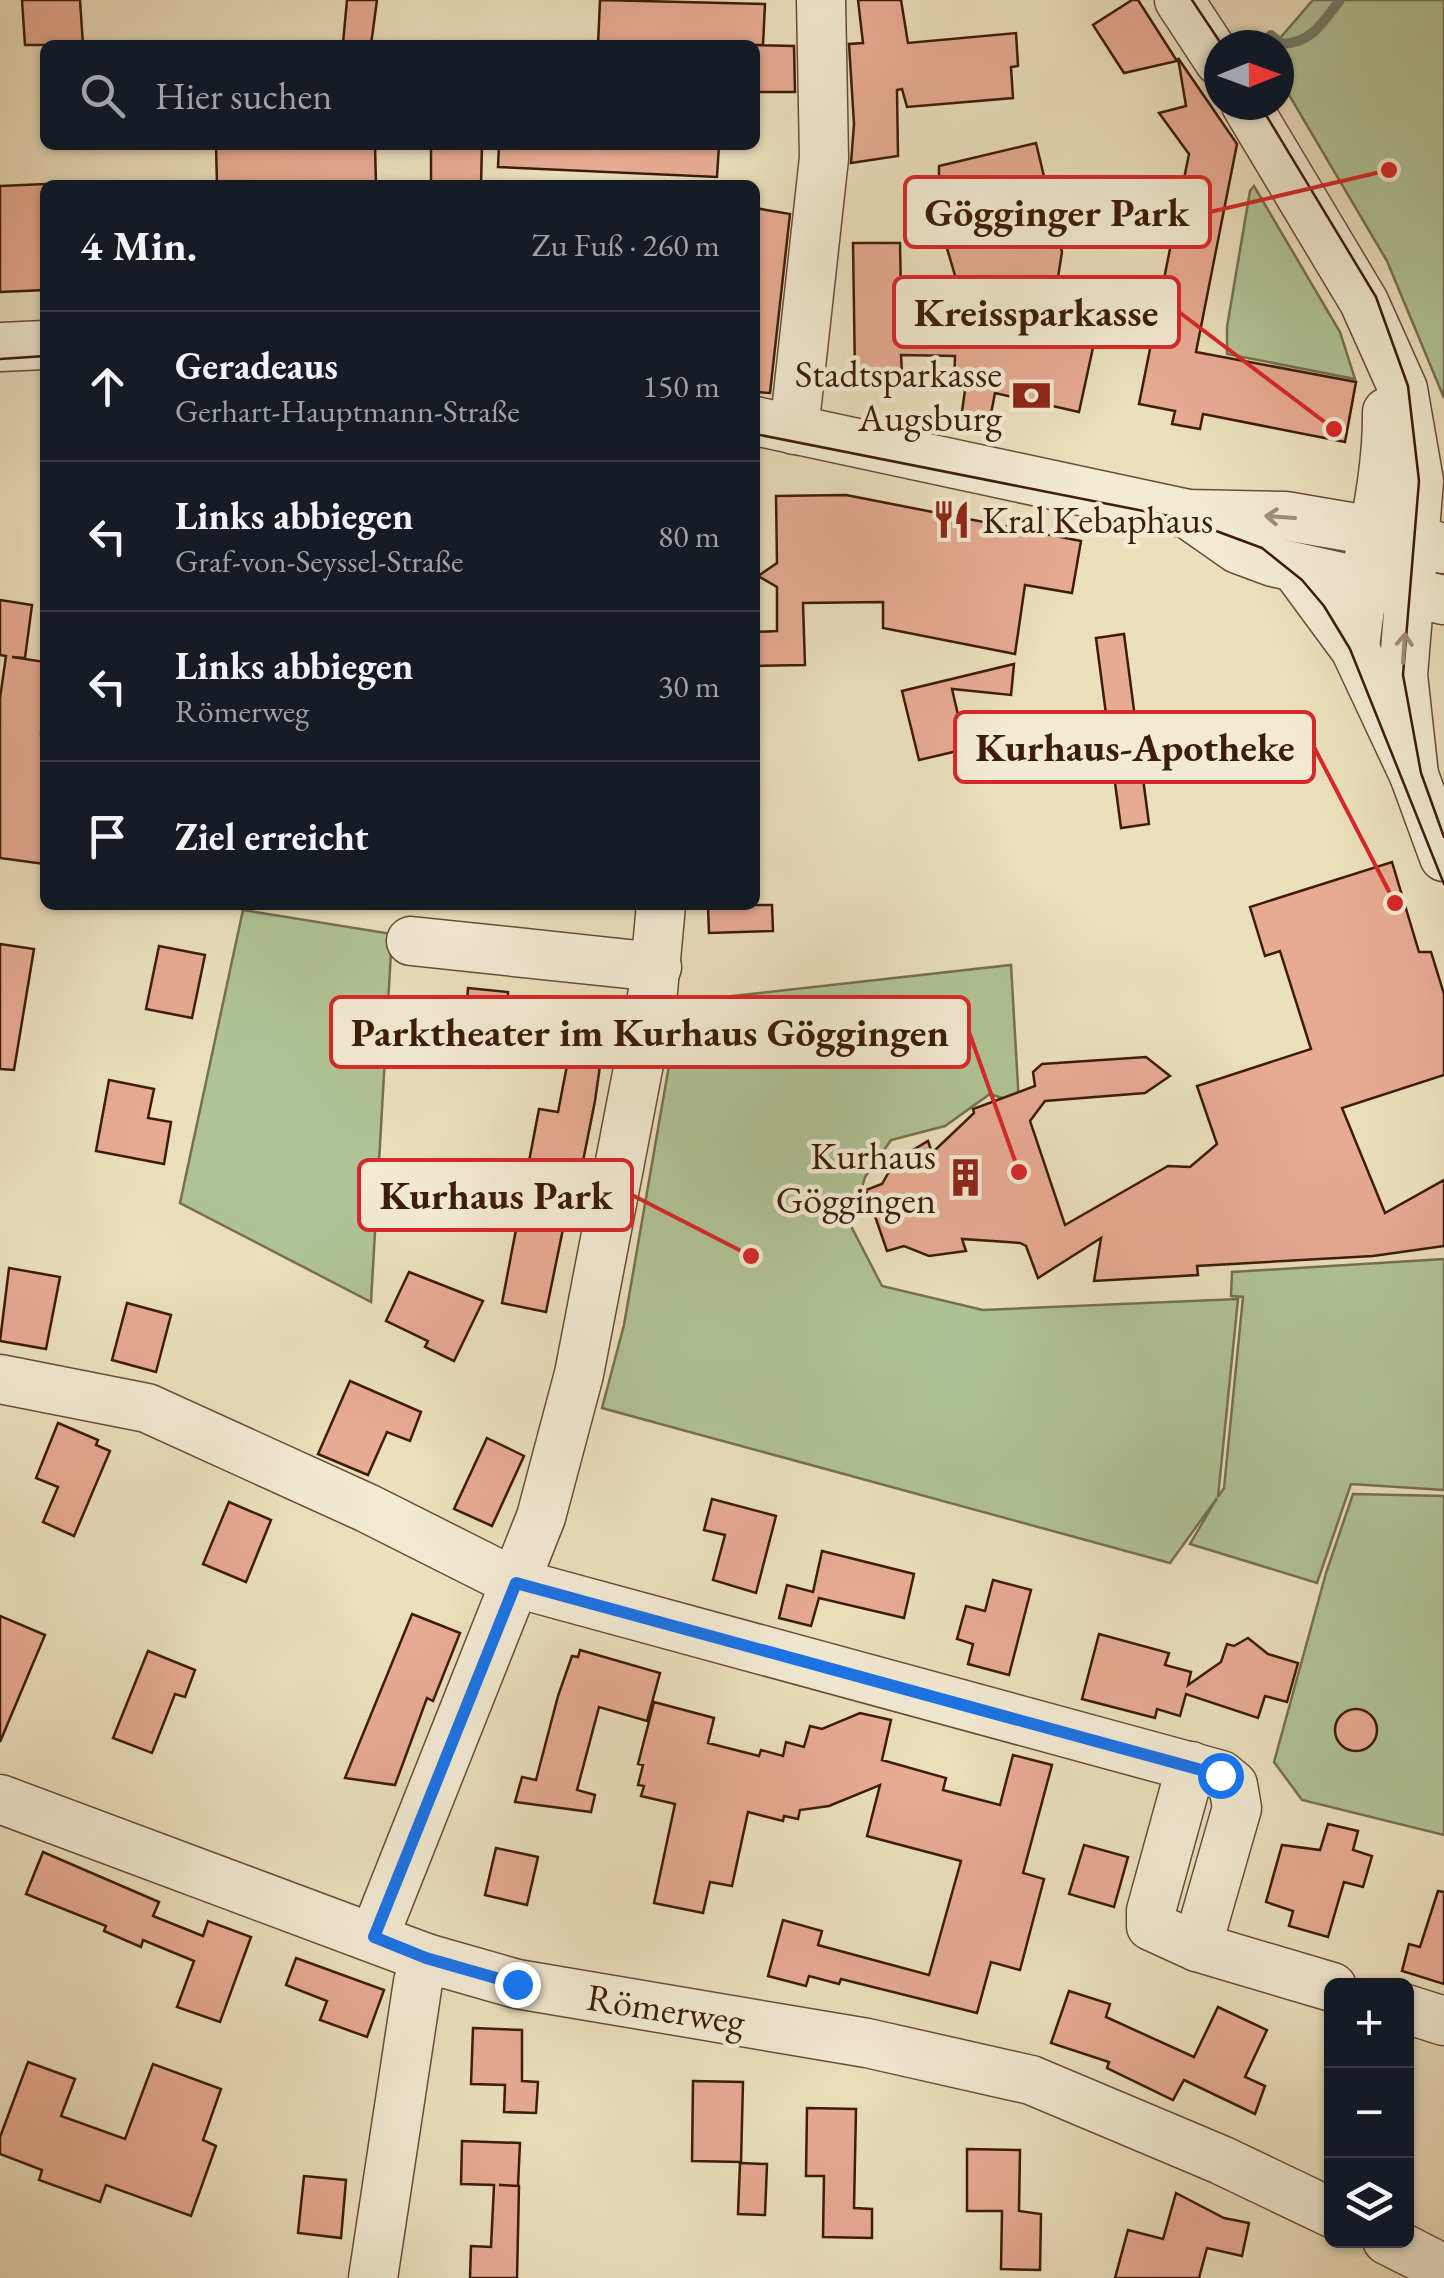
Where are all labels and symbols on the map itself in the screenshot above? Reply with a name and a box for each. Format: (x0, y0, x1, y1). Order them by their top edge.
north arrow (1204, 30, 1294, 120)
callout: Gögginger Park (905, 177, 1210, 247)
text: Gögginger Park (925, 186, 1191, 238)
callout: Kreissparkasse (894, 277, 1179, 347)
text: Kreissparkasse (914, 286, 1158, 338)
place label: Stadtsparkasse Augsburg (795, 349, 1002, 442)
bank icon: Stadtsparkasse Augsburg (1011, 375, 1053, 417)
place label: Kral Kebaphaus (982, 495, 1213, 544)
restaurant icon: Kral Kebaphaus (931, 499, 973, 541)
one-way arrow (1264, 507, 1296, 526)
one-way arrow (1395, 633, 1414, 665)
callout: Kurhaus-Apotheke (955, 712, 1314, 782)
text: Kurhaus-Apotheke (975, 721, 1295, 773)
callout: Parktheater im Kurhaus Göggingen (331, 997, 969, 1067)
text: Parktheater im Kurhaus Göggingen (351, 1006, 949, 1058)
place label: Kurhaus Göggingen (776, 1131, 936, 1224)
building icon: Kurhaus Göggingen (945, 1157, 987, 1199)
callout: Kurhaus Park (359, 1160, 632, 1230)
text: Kurhaus Park (379, 1169, 614, 1221)
route start (1198, 1753, 1244, 1799)
route end (495, 1962, 541, 2008)
street label: Römerweg (584, 1972, 749, 2045)

